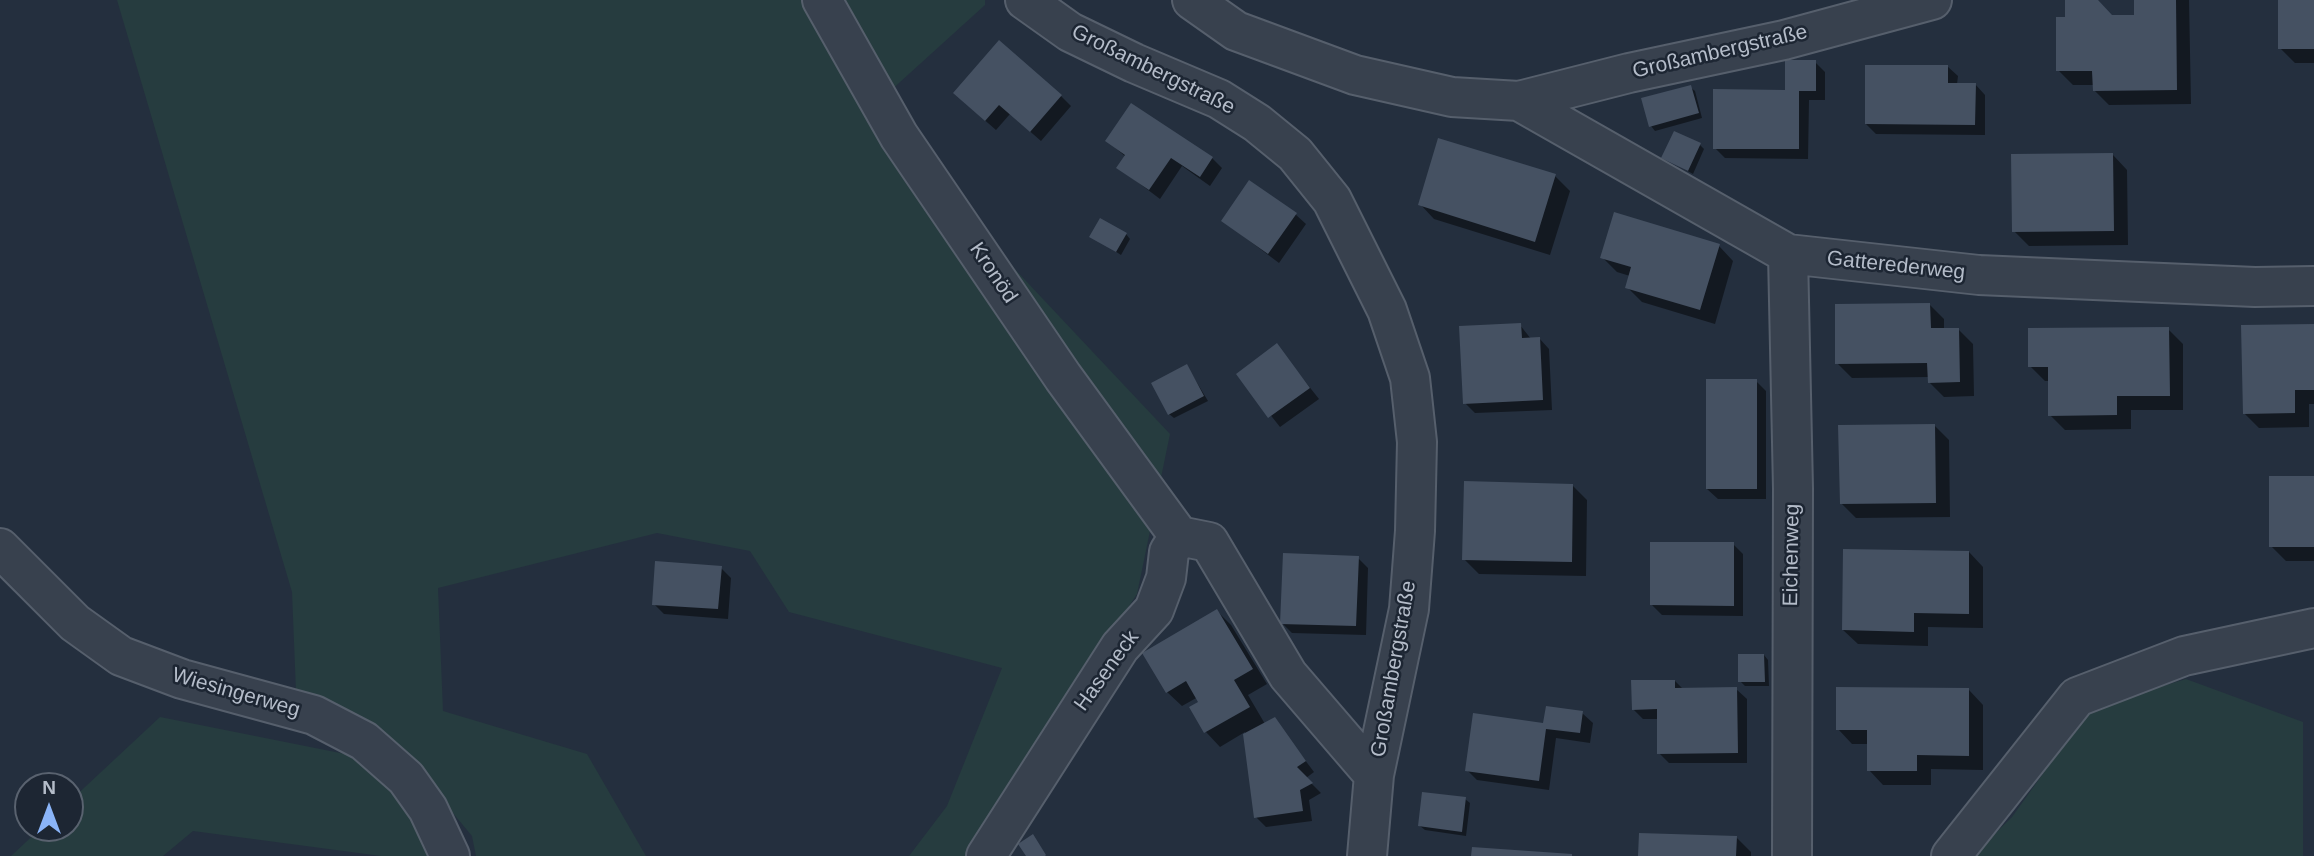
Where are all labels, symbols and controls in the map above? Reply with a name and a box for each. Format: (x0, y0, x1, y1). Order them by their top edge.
street label: Großambergstraße (1067, 20, 1239, 120)
street label: Großambergstraße (1630, 20, 1810, 84)
street label: Kronöd (964, 238, 1022, 308)
street label: Gatterederweg (1826, 246, 1966, 286)
street label: Eichenweg (1779, 503, 1805, 607)
street label: Großambergstraße (1366, 579, 1422, 759)
street label: Haseneck (1069, 626, 1145, 716)
street label: Wiesingerweg (169, 663, 303, 723)
north arrow (14, 772, 84, 842)
text: N (42, 777, 56, 798)

